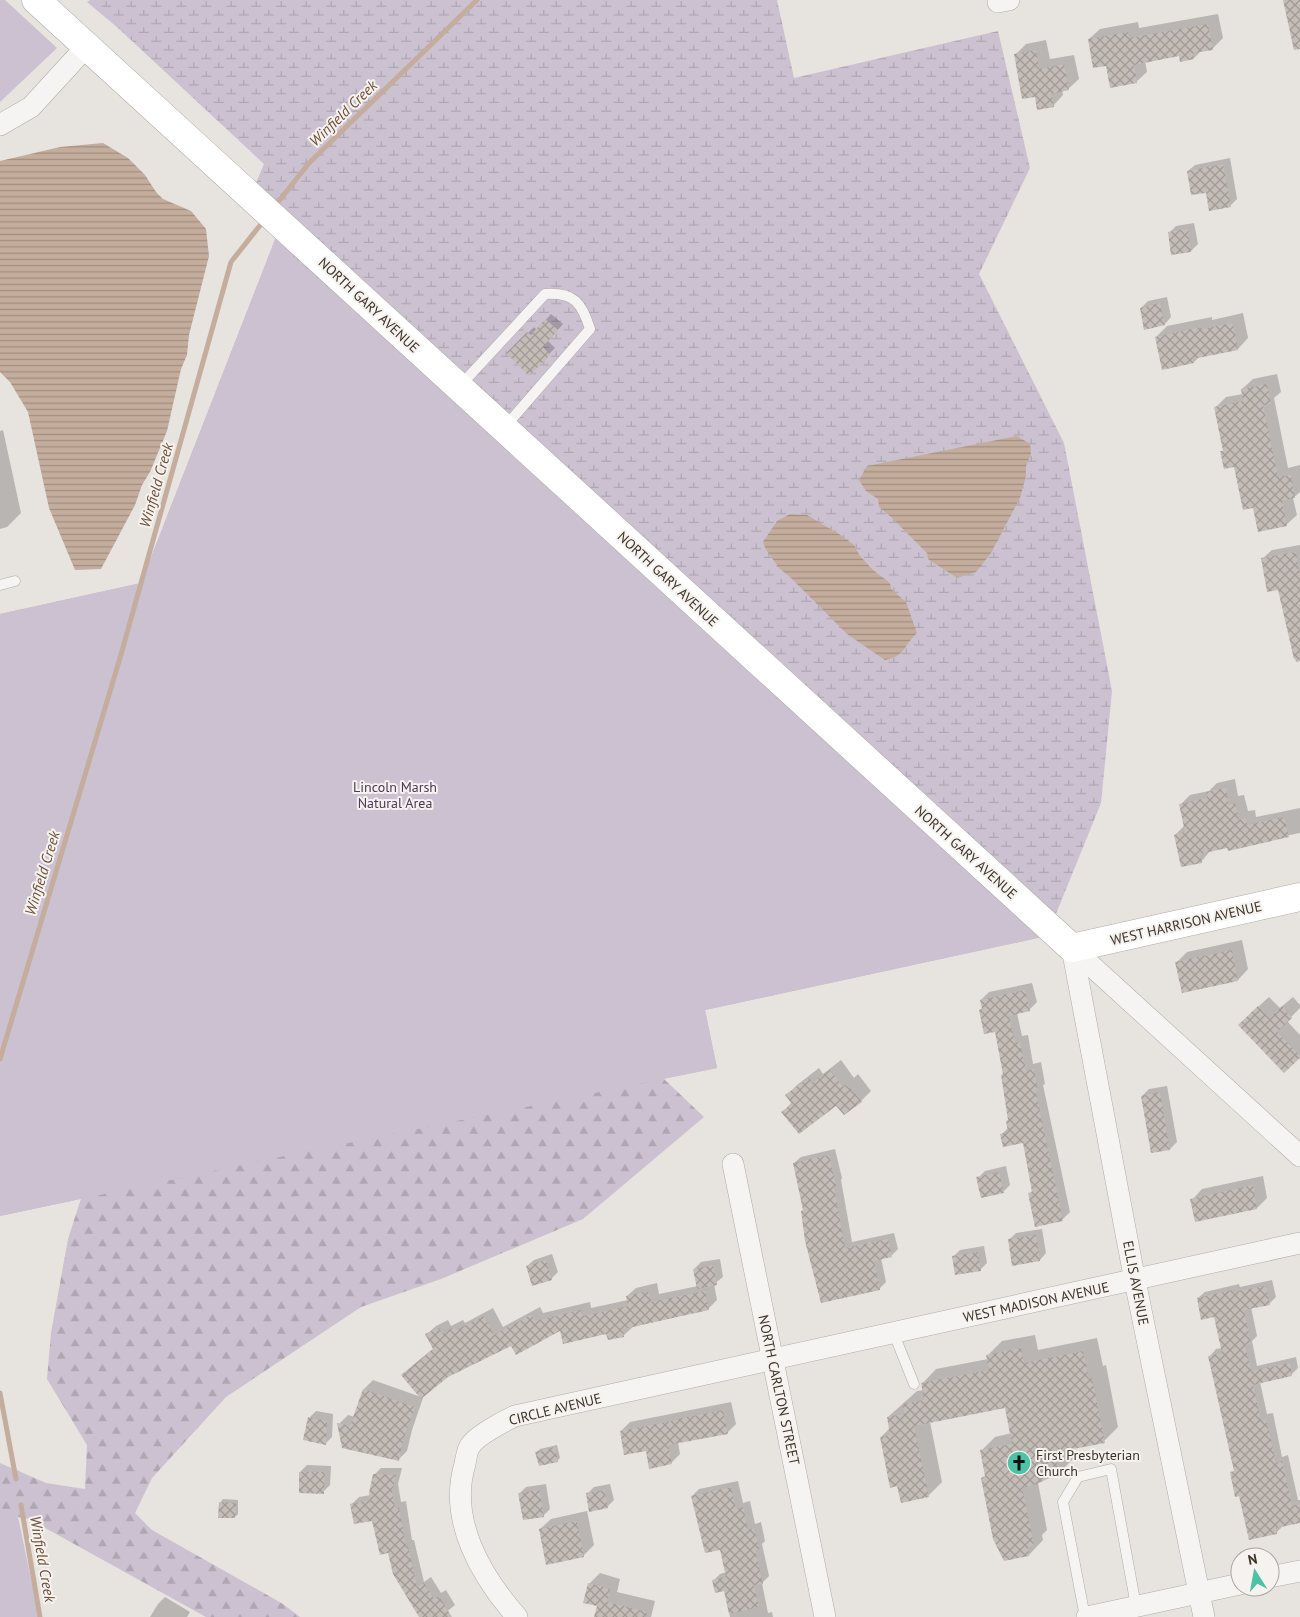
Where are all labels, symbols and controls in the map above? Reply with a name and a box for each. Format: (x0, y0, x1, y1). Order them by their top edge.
water label: Winfield Creek (305, 75, 382, 150)
street label: NORTH GARY AVENUE (315, 254, 423, 356)
water label: Winfield Creek (135, 439, 177, 529)
street label: NORTH GARY AVENUE (614, 528, 722, 630)
park label: Lincoln Marsh Natural Area (353, 778, 437, 812)
street label: NORTH GARY AVENUE (911, 801, 1021, 903)
water label: Winfield Creek (20, 827, 64, 917)
street label: WEST HARRISON AVENUE (1109, 897, 1263, 949)
street label: ELLIS AVENUE (1119, 1239, 1153, 1327)
street label: WEST MADISON AVENUE (961, 1278, 1111, 1326)
street label: NORTH CARLTON STREET (754, 1313, 804, 1467)
street label: CIRCLE AVENUE (507, 1389, 603, 1429)
place label: First Presbyterian Church (1036, 1446, 1140, 1480)
church icon: First Presbyterian Church (1006, 1450, 1032, 1476)
water label: Winfield Creek (26, 1514, 60, 1605)
north arrow (1230, 1547, 1280, 1597)
text: N (1246, 1550, 1259, 1569)

